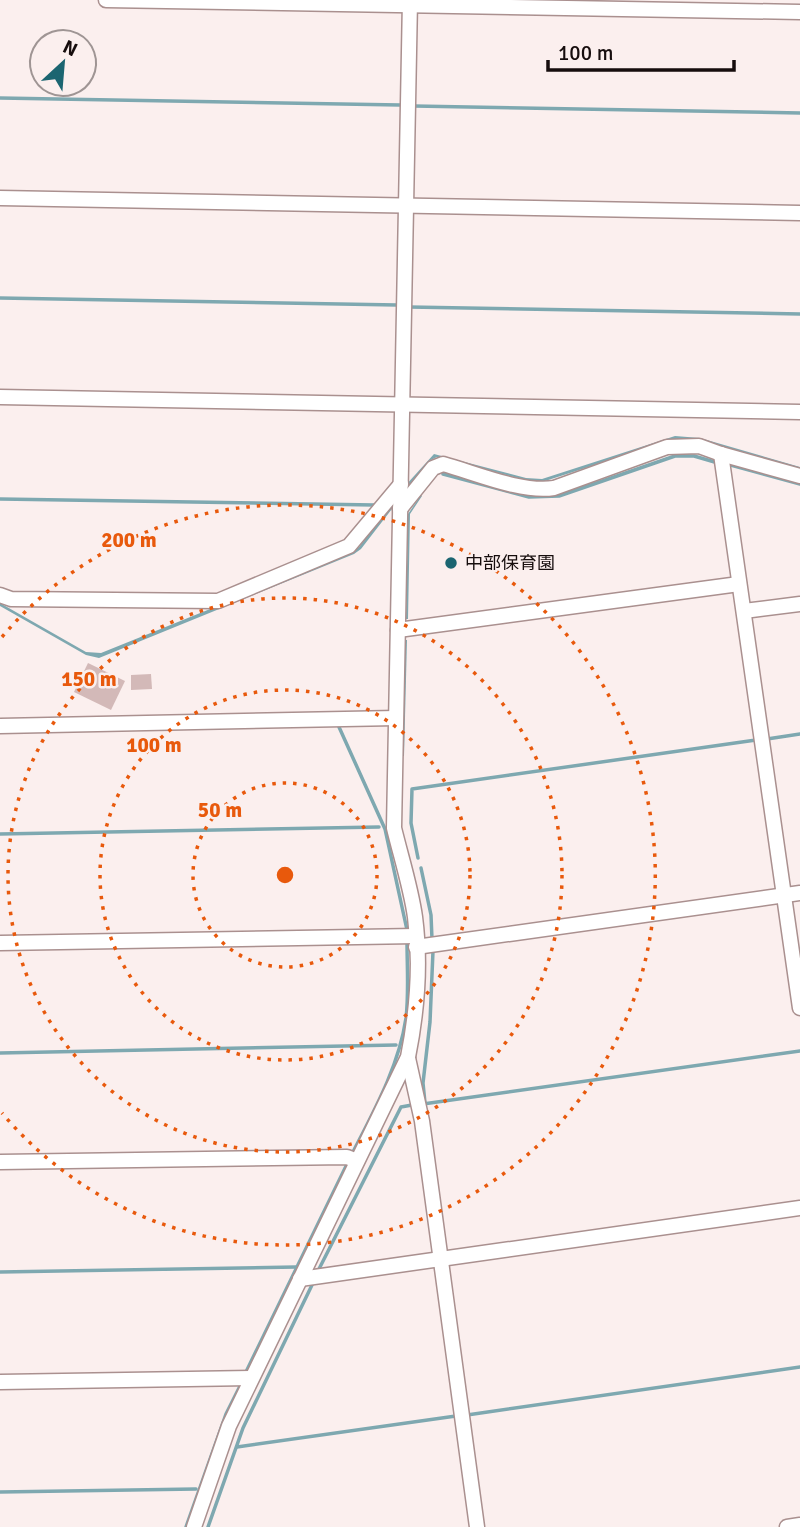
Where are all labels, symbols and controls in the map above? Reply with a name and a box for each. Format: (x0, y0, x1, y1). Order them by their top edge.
north arrow (28, 28, 98, 98)
scale bar (548, 28, 734, 72)
text: N (59, 35, 81, 62)
text: 100 m (558, 40, 613, 66)
text: 200 m (101, 527, 157, 553)
place label: 中部保育園 (465, 552, 555, 574)
marker: 中部保育園 (443, 555, 459, 571)
text: 150 m (61, 666, 117, 692)
text: 100 m (126, 732, 182, 758)
text: 50 m (198, 797, 242, 823)
centre of rings (273, 863, 297, 887)

